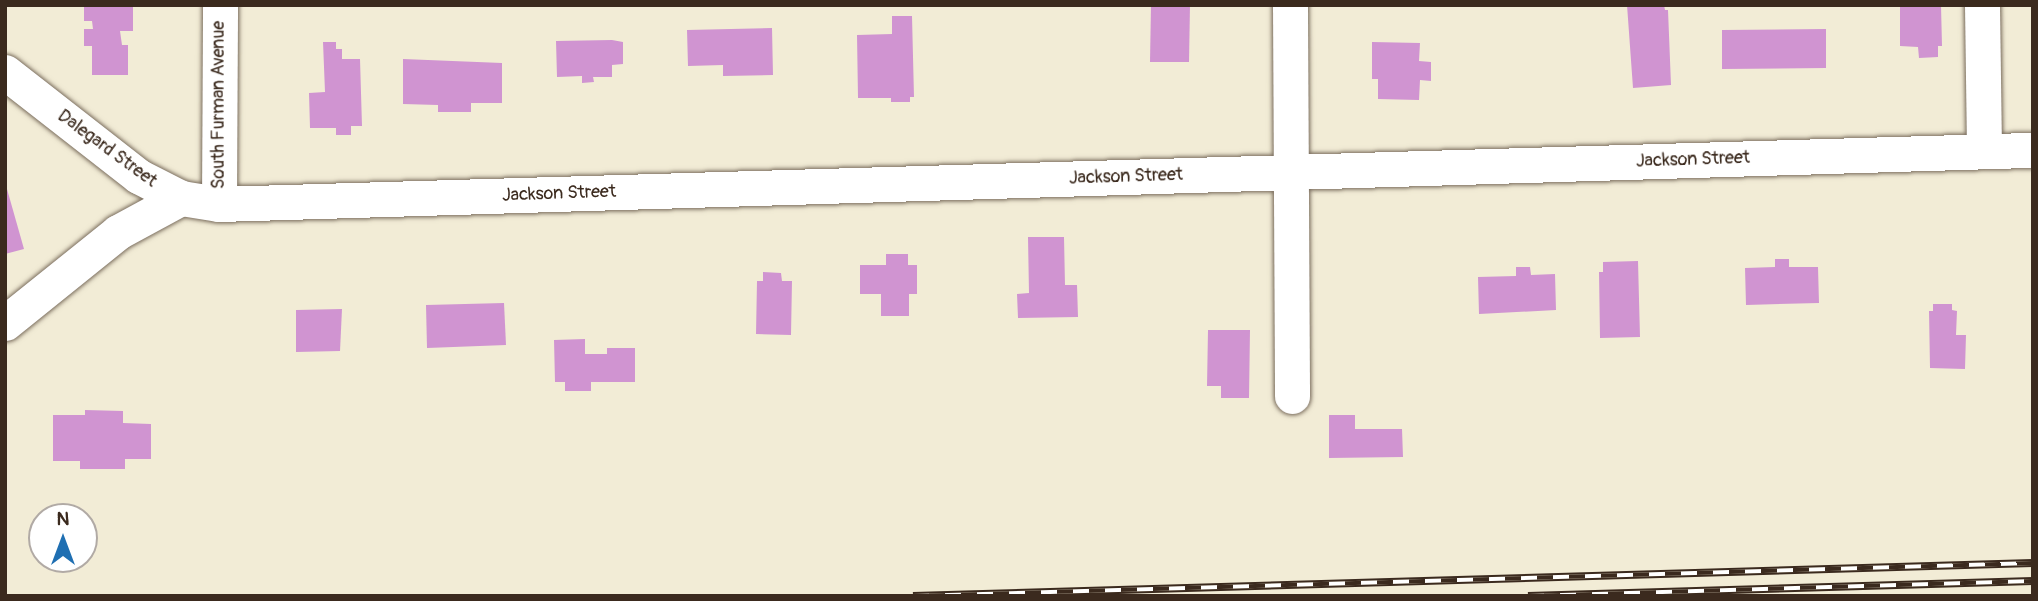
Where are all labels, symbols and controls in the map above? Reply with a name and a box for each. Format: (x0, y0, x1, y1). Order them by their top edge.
street label: South Furman Avenue (208, 21, 230, 189)
street label: Dalegard Street (53, 106, 161, 192)
street label: Jackson Street (1636, 147, 1750, 173)
street label: Jackson Street (1069, 164, 1183, 190)
street label: Jackson Street (502, 181, 616, 207)
north arrow (28, 503, 98, 573)
text: N (57, 507, 69, 531)

